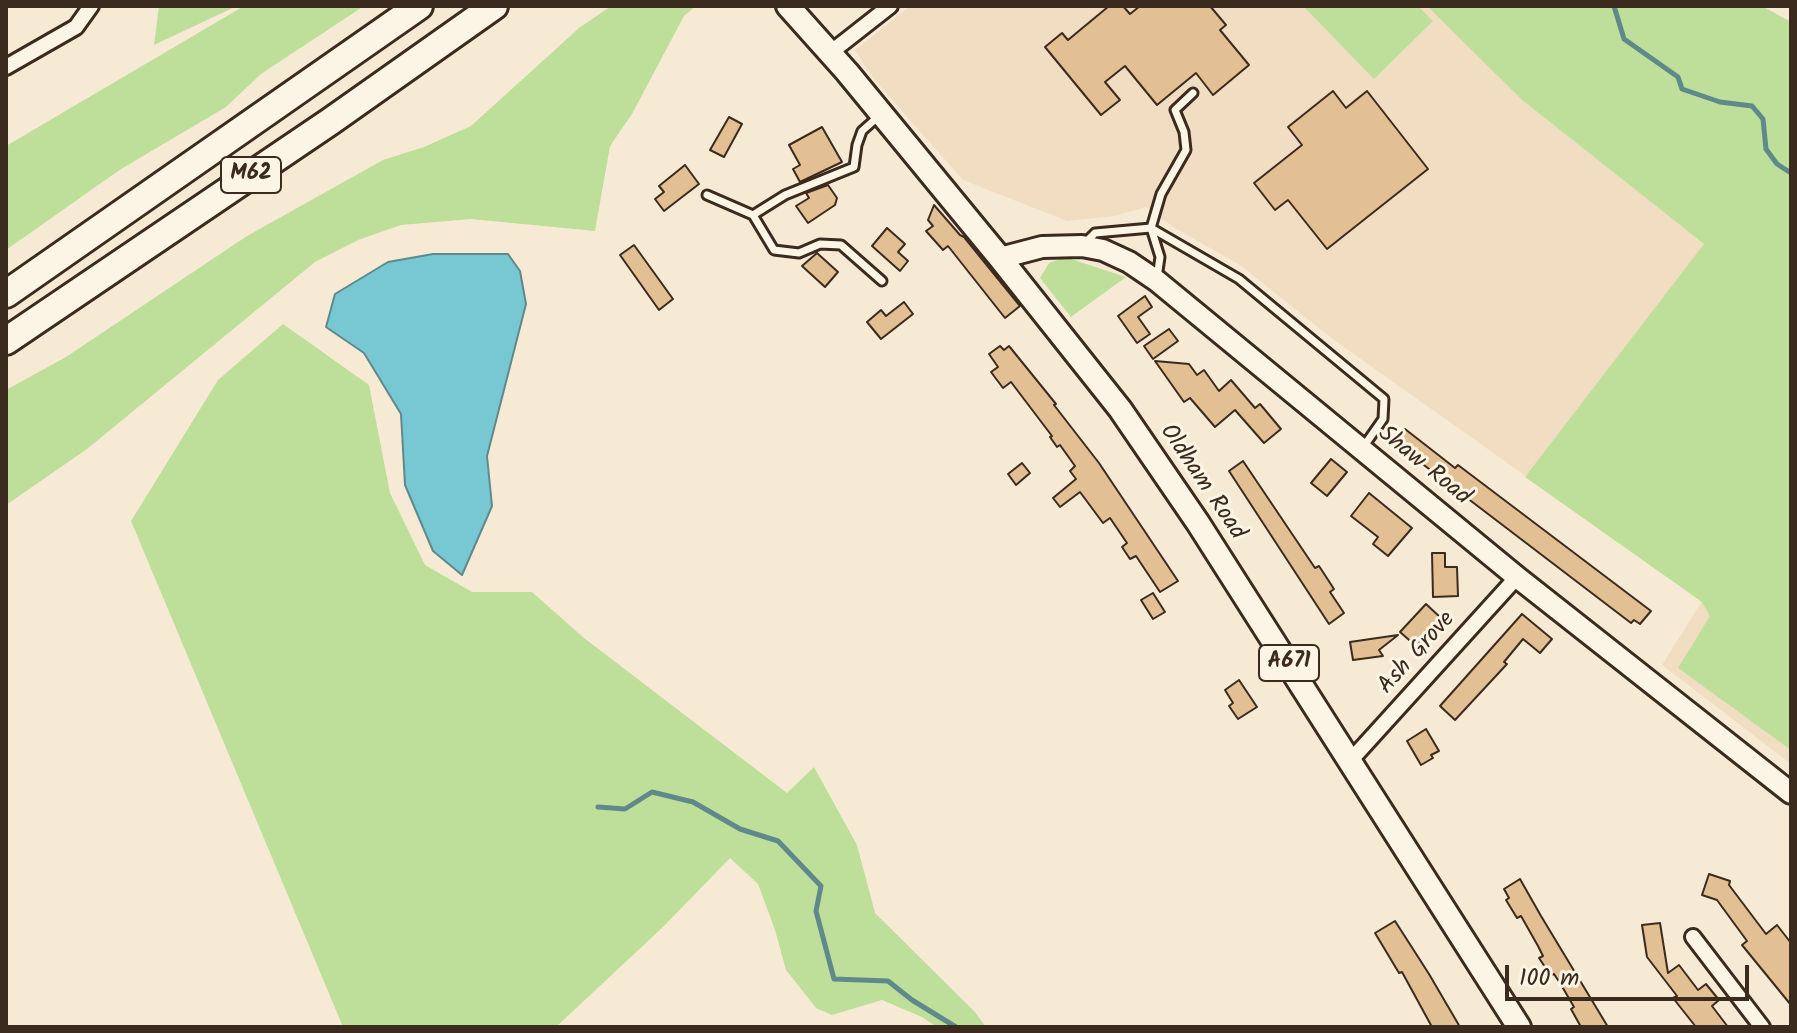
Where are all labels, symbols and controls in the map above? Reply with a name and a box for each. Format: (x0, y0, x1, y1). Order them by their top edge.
road number: M62 (221, 157, 281, 193)
street label: Oldham Road (1152, 420, 1250, 546)
street label: Shaw Road (1371, 421, 1475, 513)
street label: Ash Grove (1373, 607, 1463, 701)
road number: A671 (1259, 645, 1319, 681)
scale bar (1509, 949, 1753, 999)
text: 100 m (1519, 959, 1579, 998)

